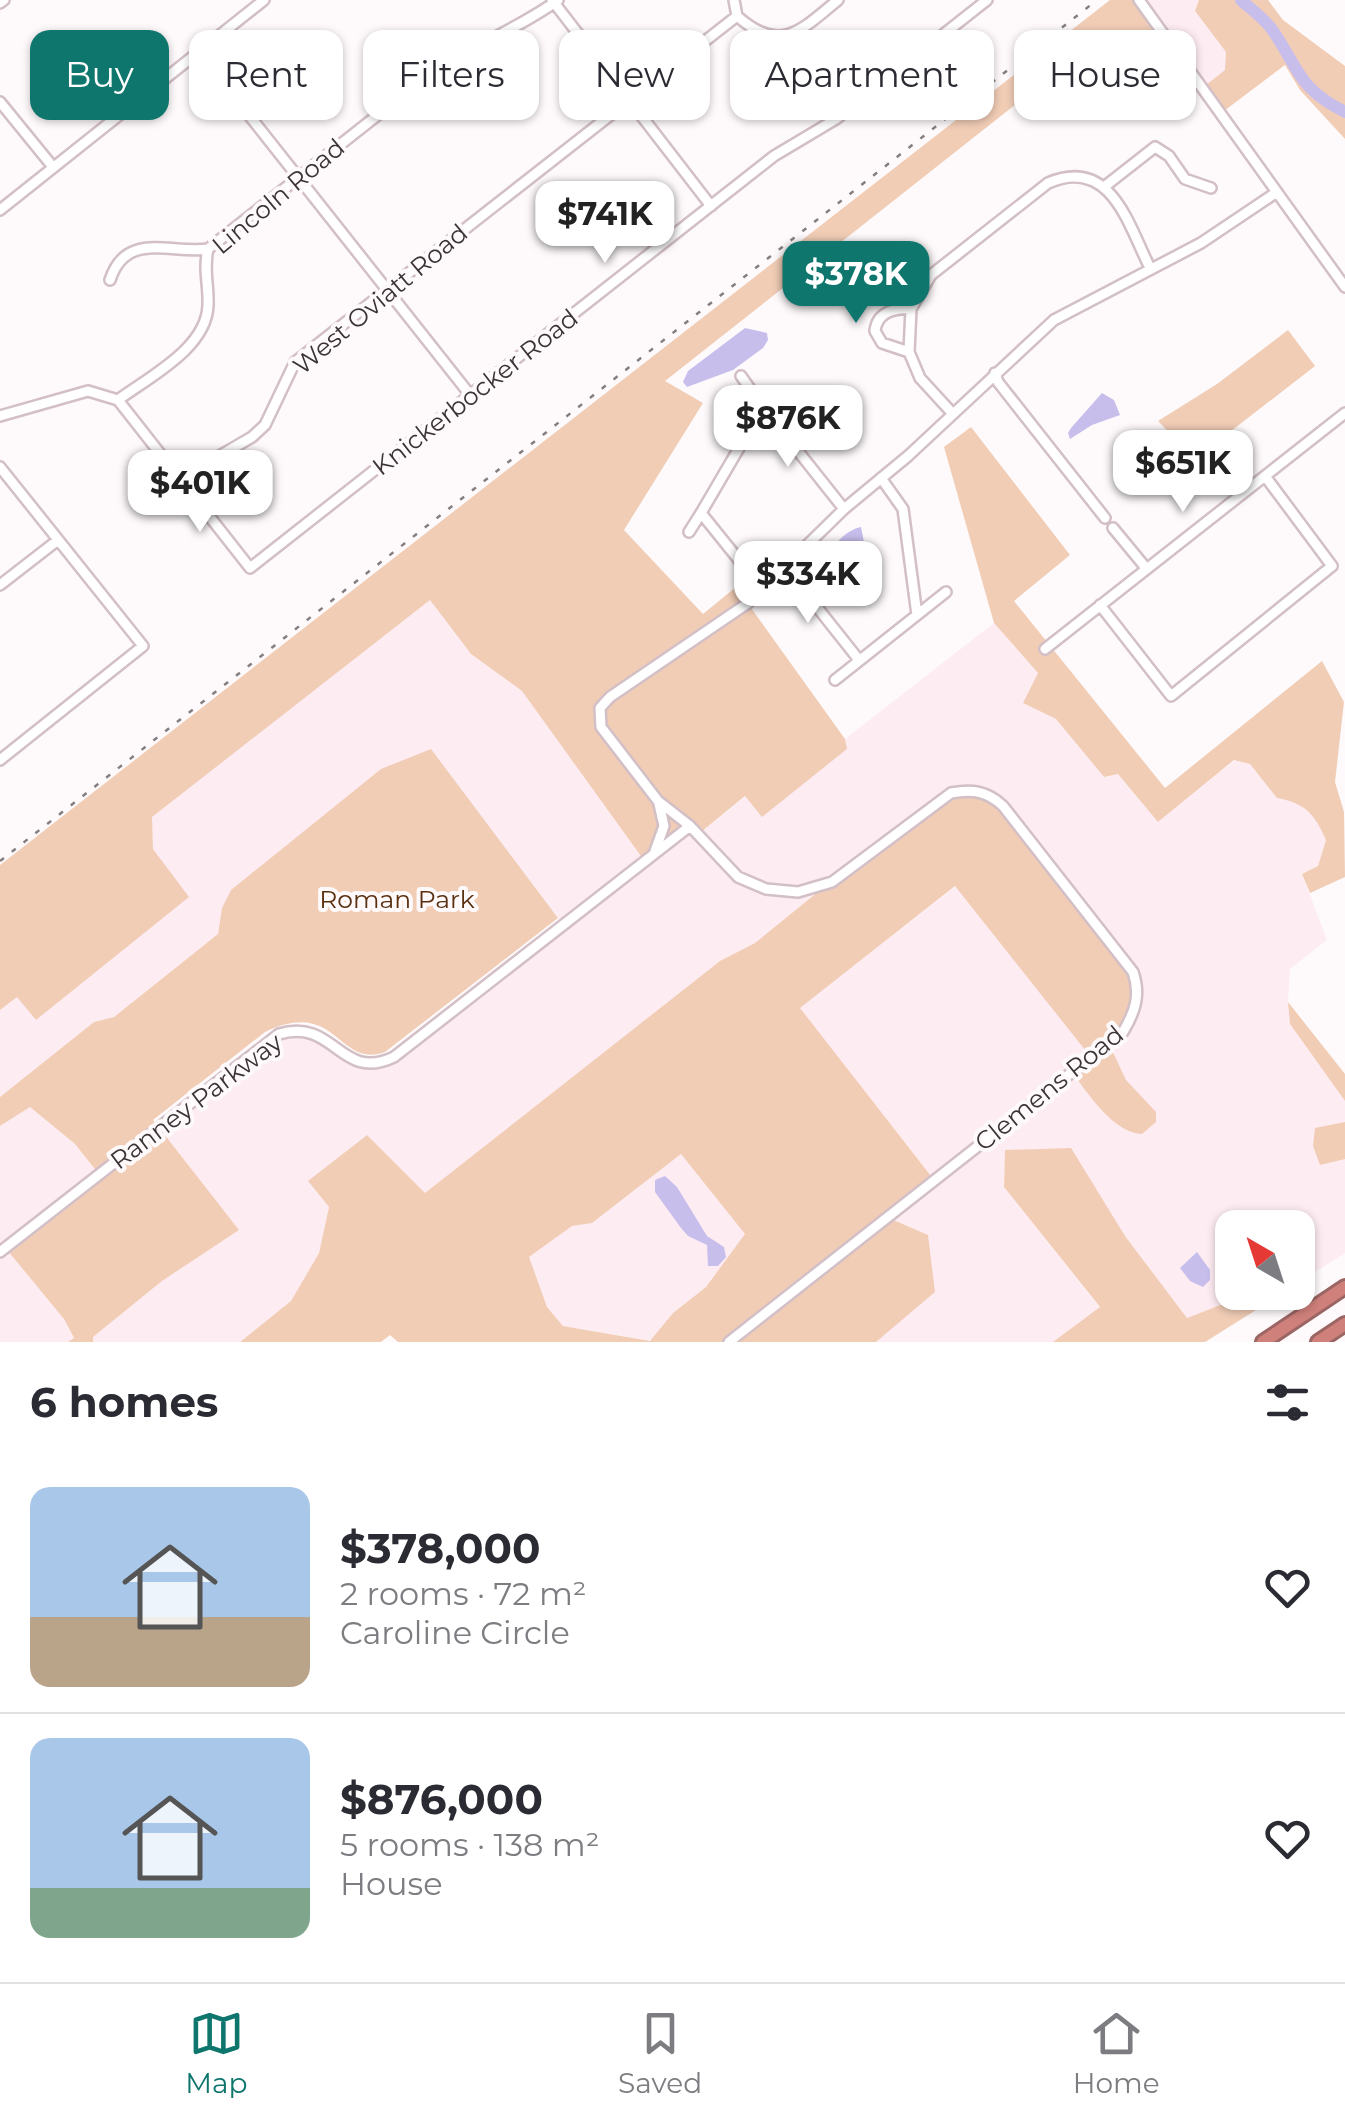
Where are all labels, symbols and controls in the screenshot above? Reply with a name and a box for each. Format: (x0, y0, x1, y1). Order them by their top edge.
chip: Buy (30, 30, 169, 120)
chip: Rent (189, 30, 343, 120)
chip: Filters (363, 30, 539, 120)
chip: New (559, 30, 710, 120)
chip: Apartment (730, 30, 994, 120)
chip: House (1014, 30, 1196, 120)
street label: Lincoln Road (206, 132, 350, 260)
pin: $741K (535, 181, 675, 266)
text: $741K (557, 194, 653, 233)
street label: West Oviatt Road (287, 217, 473, 381)
pin: $378K (786, 241, 926, 326)
text: $378K (804, 254, 908, 293)
street label: Knickerbocker Road (366, 302, 584, 482)
pin: $876K (718, 385, 858, 470)
text: $876K (736, 398, 840, 437)
pin: $651K (1113, 430, 1253, 515)
text: $651K (1135, 443, 1231, 482)
pin: $401K (130, 450, 270, 535)
text: $401K (150, 463, 250, 502)
pin: $334K (738, 541, 878, 626)
text: $334K (756, 554, 860, 593)
park label: Roman Park (319, 884, 475, 914)
street label: Clemens Road (969, 1019, 1129, 1157)
street label: Ranney Parkway (104, 1026, 288, 1175)
north arrow (1215, 1210, 1315, 1310)
map controls (1215, 1210, 1315, 1310)
icon: filters (1260, 1375, 1315, 1430)
text: 6 homes (30, 1376, 218, 1428)
text: $378,000 (340, 1522, 541, 1574)
icon: home (110, 1527, 230, 1647)
icon: heart (1260, 1560, 1315, 1615)
text: 2 rooms · 72 m² (340, 1574, 587, 1613)
text: Caroline Circle (340, 1613, 570, 1652)
text: $876,000 (340, 1773, 543, 1825)
icon: home (110, 1778, 230, 1898)
icon: heart (1260, 1811, 1315, 1866)
text: 5 rooms · 138 m² (340, 1825, 600, 1864)
text: House (340, 1864, 443, 1903)
tab: Map (185, 2006, 248, 2100)
tab: Saved (618, 2006, 702, 2100)
tab: Home (1073, 2006, 1160, 2100)

